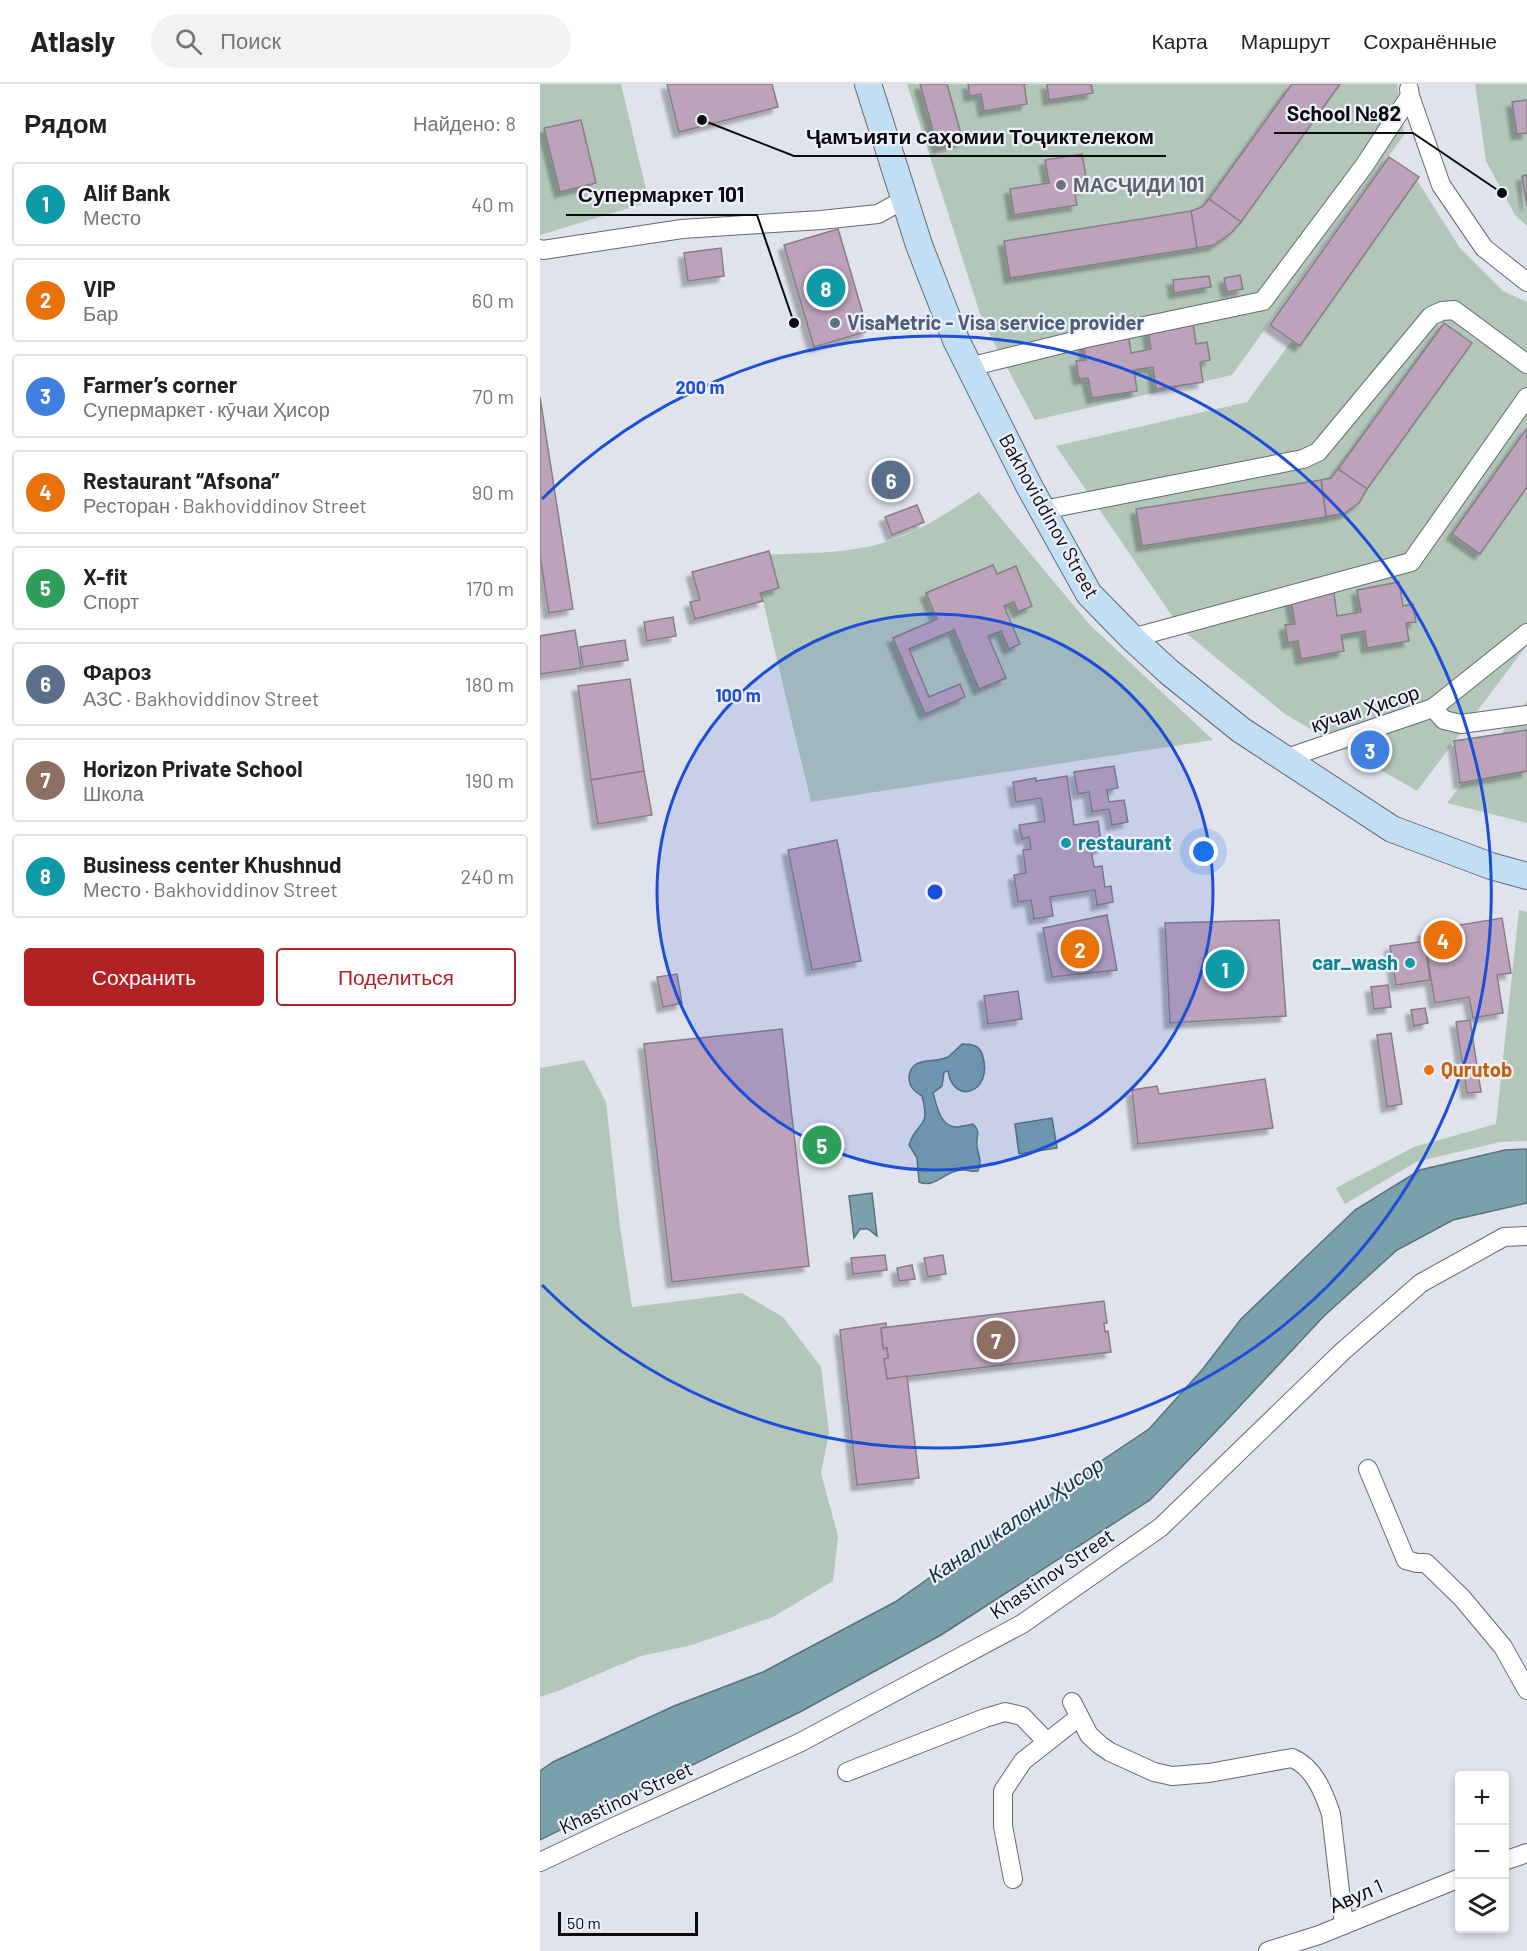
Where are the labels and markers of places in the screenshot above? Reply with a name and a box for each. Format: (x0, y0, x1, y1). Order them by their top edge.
callout: School №82 (1274, 94, 1413, 133)
callout: Ҷамъияти саҳомии Тоҷиктелеком (794, 117, 1166, 156)
place label: МАСҶИДИ 101 (1073, 172, 1204, 196)
callout: Супермаркет 101 (566, 176, 757, 215)
marker: МАСҶИДИ 101 (1054, 178, 1068, 192)
pin: 8 (806, 266, 846, 310)
place label: VisaMetric - Visa service provider (847, 310, 1144, 334)
marker: VisaMetric - Visa service provider (828, 316, 842, 330)
pin: 6 (872, 458, 910, 502)
pin: 3 (1350, 728, 1390, 772)
place label: restaurant (1078, 830, 1172, 854)
marker: restaurant (1059, 836, 1073, 850)
centre of rings (925, 882, 945, 902)
pin: 4 (1424, 918, 1462, 962)
pin: 2 (1060, 926, 1100, 972)
pin: 1 (1206, 946, 1244, 992)
place label: car_wash (1312, 950, 1398, 974)
marker: car_wash (1403, 956, 1417, 970)
place label: Qurutob (1441, 1057, 1512, 1081)
marker: Qurutob (1422, 1063, 1436, 1077)
pin: 5 (802, 1122, 842, 1168)
pin: 7 (976, 1318, 1016, 1362)

